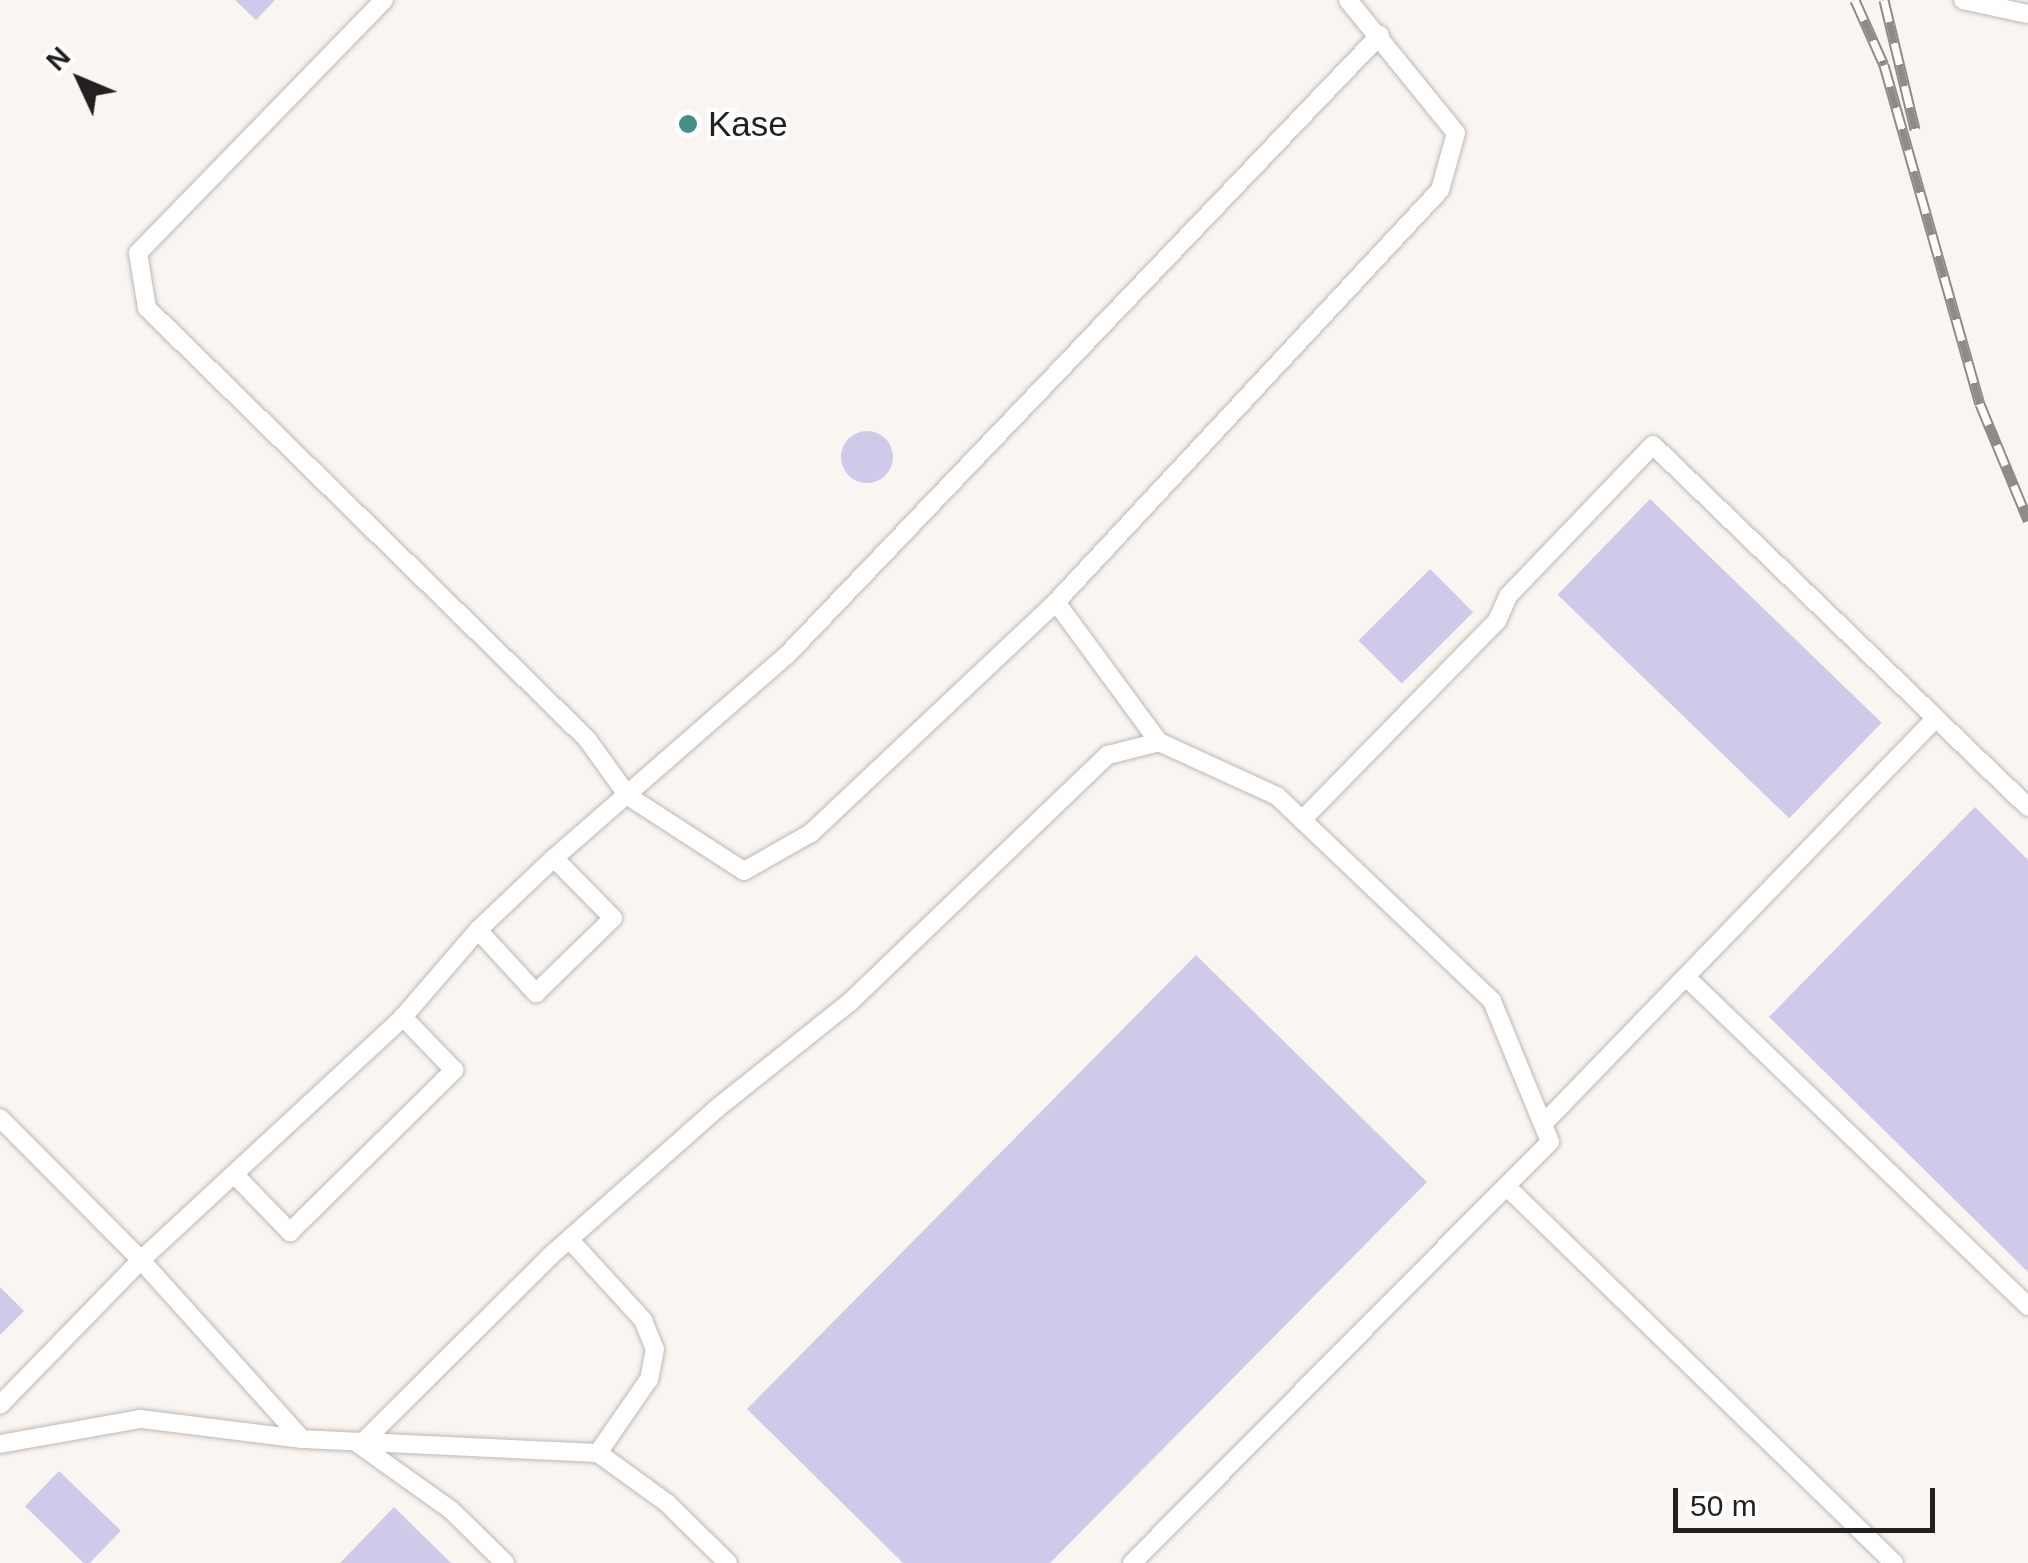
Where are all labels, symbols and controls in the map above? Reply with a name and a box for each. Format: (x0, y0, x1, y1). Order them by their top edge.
north arrow (30, 30, 130, 130)
text: N (40, 41, 76, 77)
place label: Kase (708, 103, 788, 145)
marker: Kase (677, 113, 699, 135)
scale bar (1678, 1468, 1940, 1530)
text: 50 m (1690, 1489, 1757, 1522)

